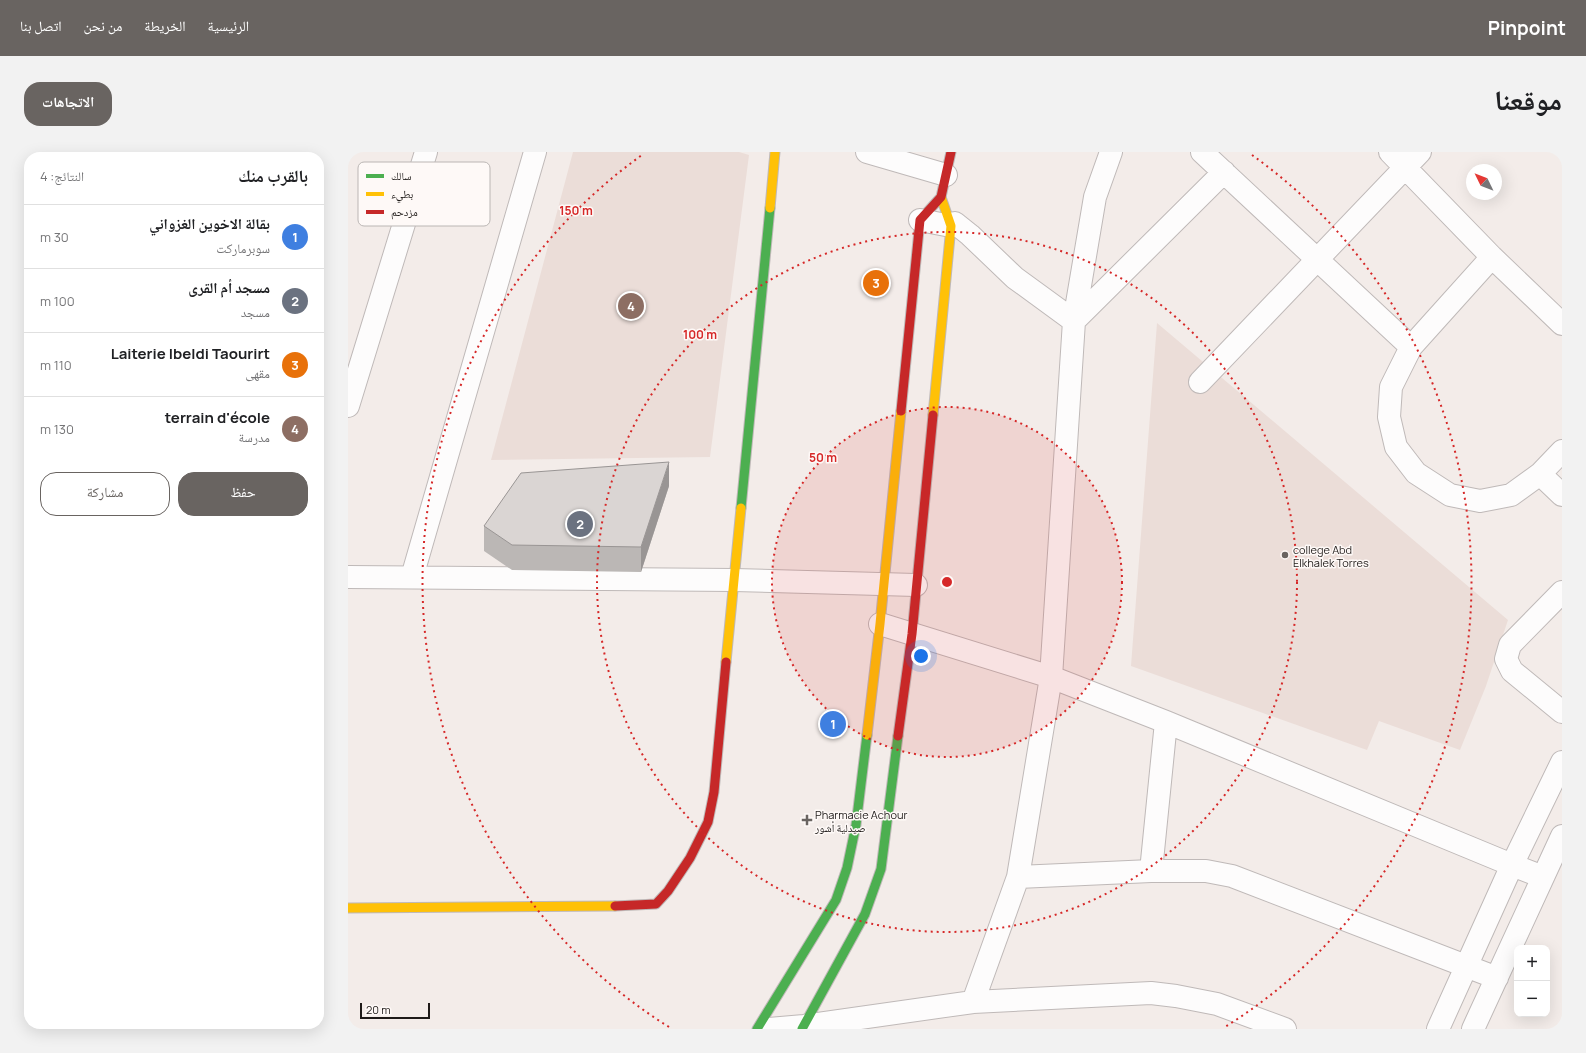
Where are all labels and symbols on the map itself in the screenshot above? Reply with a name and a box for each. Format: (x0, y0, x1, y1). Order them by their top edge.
legend (358, 162, 490, 226)
north arrow (1466, 164, 1502, 200)
text: سالك (391, 168, 411, 183)
text: بطيء (391, 186, 413, 203)
text: 150 m (559, 202, 593, 219)
text: مزدحم (391, 204, 418, 220)
pin: 3 (863, 268, 889, 298)
pin: 4 (618, 291, 644, 321)
text: 100 m (683, 326, 717, 343)
text: 50 m (809, 449, 837, 466)
pin: 2 (567, 509, 593, 539)
place label: college Abd Elkhalek Torres (1293, 542, 1369, 570)
marker: college Abd Elkhalek Torres (1280, 550, 1290, 560)
centre of rings (940, 575, 954, 589)
your location (911, 646, 931, 666)
pin: 1 (820, 709, 846, 739)
place label: Pharmacie Achour صيدلية أشور (814, 807, 907, 835)
marker: Pharmacie Achour صيدلية أشور (802, 815, 812, 825)
scale bar (360, 1001, 430, 1020)

